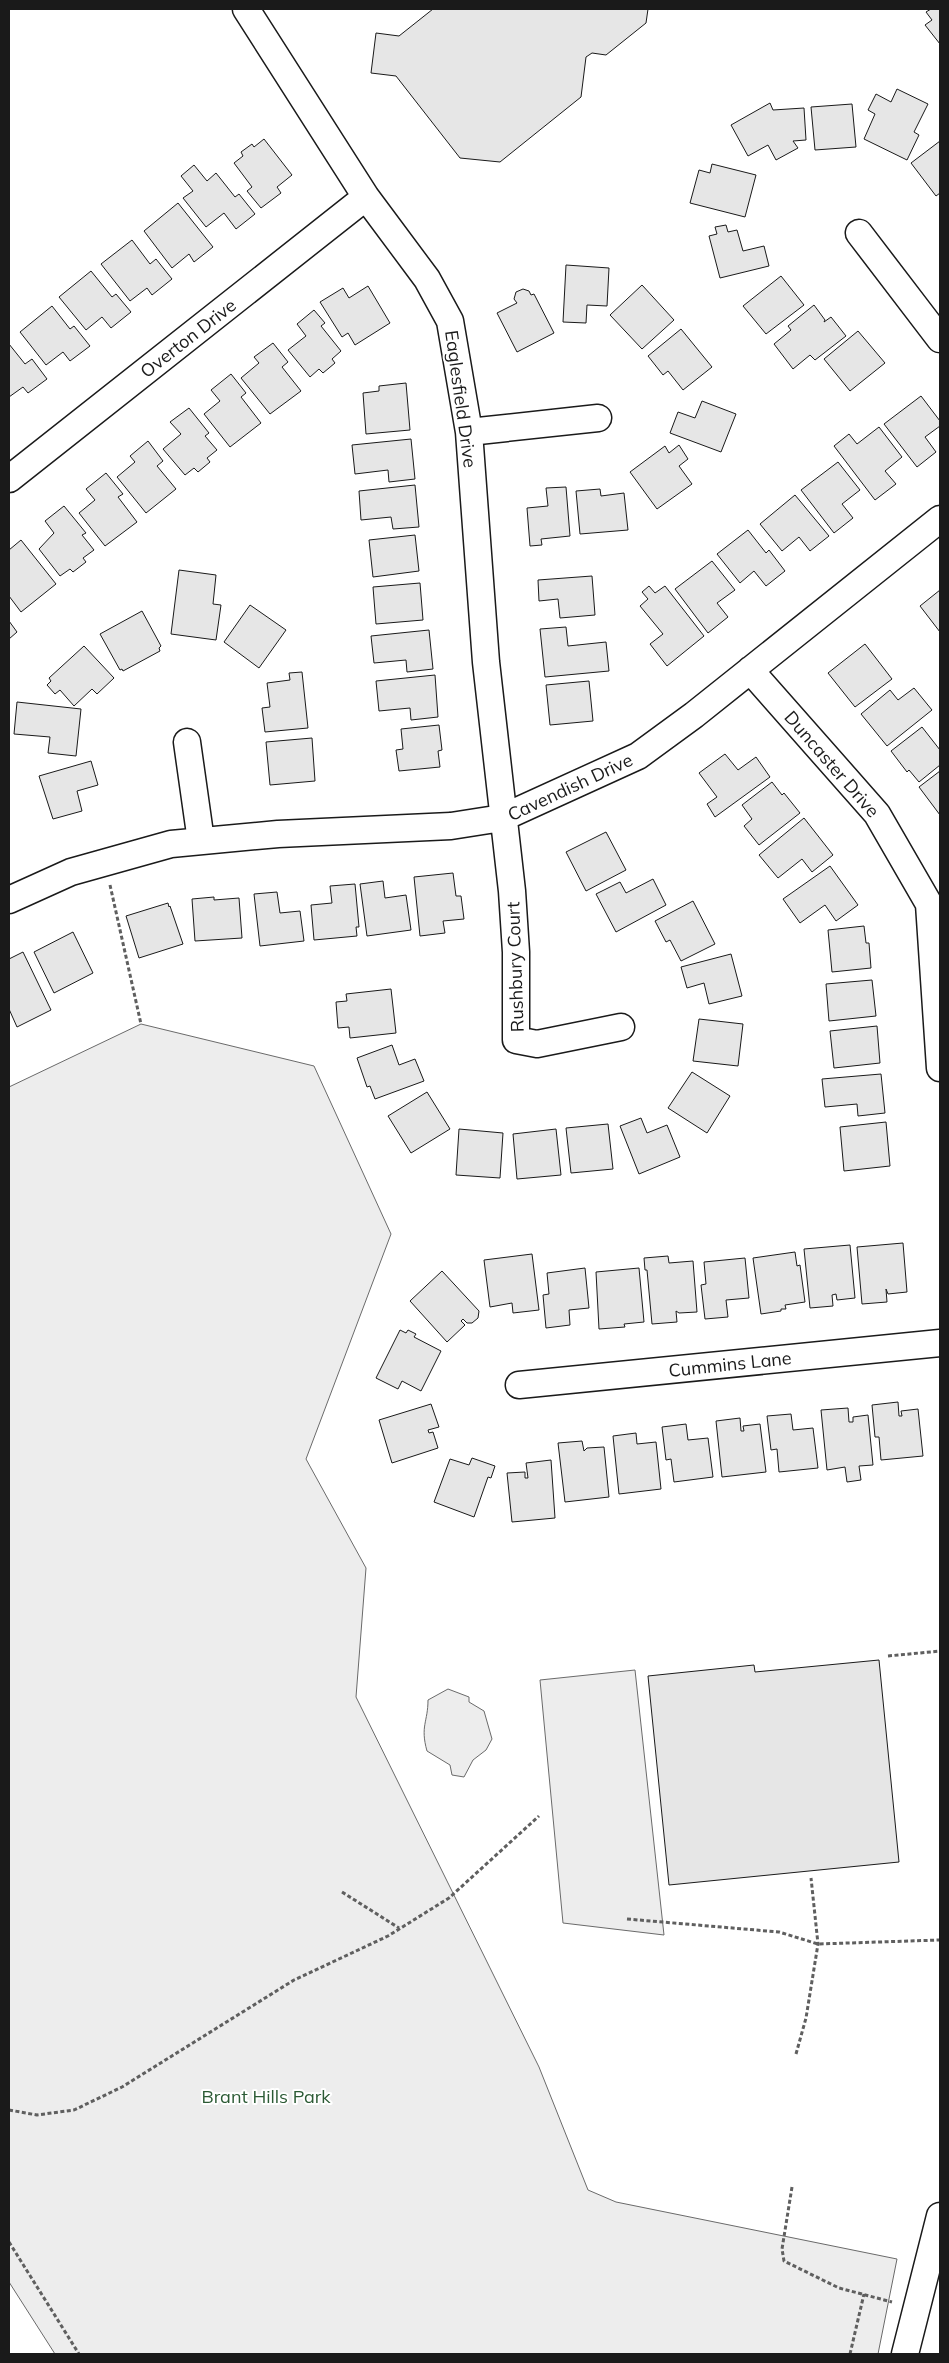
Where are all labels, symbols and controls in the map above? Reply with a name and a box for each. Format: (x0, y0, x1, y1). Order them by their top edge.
street label: Overton Drive (135, 293, 241, 383)
street label: Eaglesfield Drive (440, 329, 482, 469)
street label: Duncaster Drive (780, 706, 884, 822)
street label: Cavendish Drive (504, 748, 636, 826)
street label: Rushbury Court (501, 901, 529, 1033)
street label: Cummins Lane (667, 1346, 793, 1382)
park label: Brant Hills Park (201, 2085, 331, 2108)

